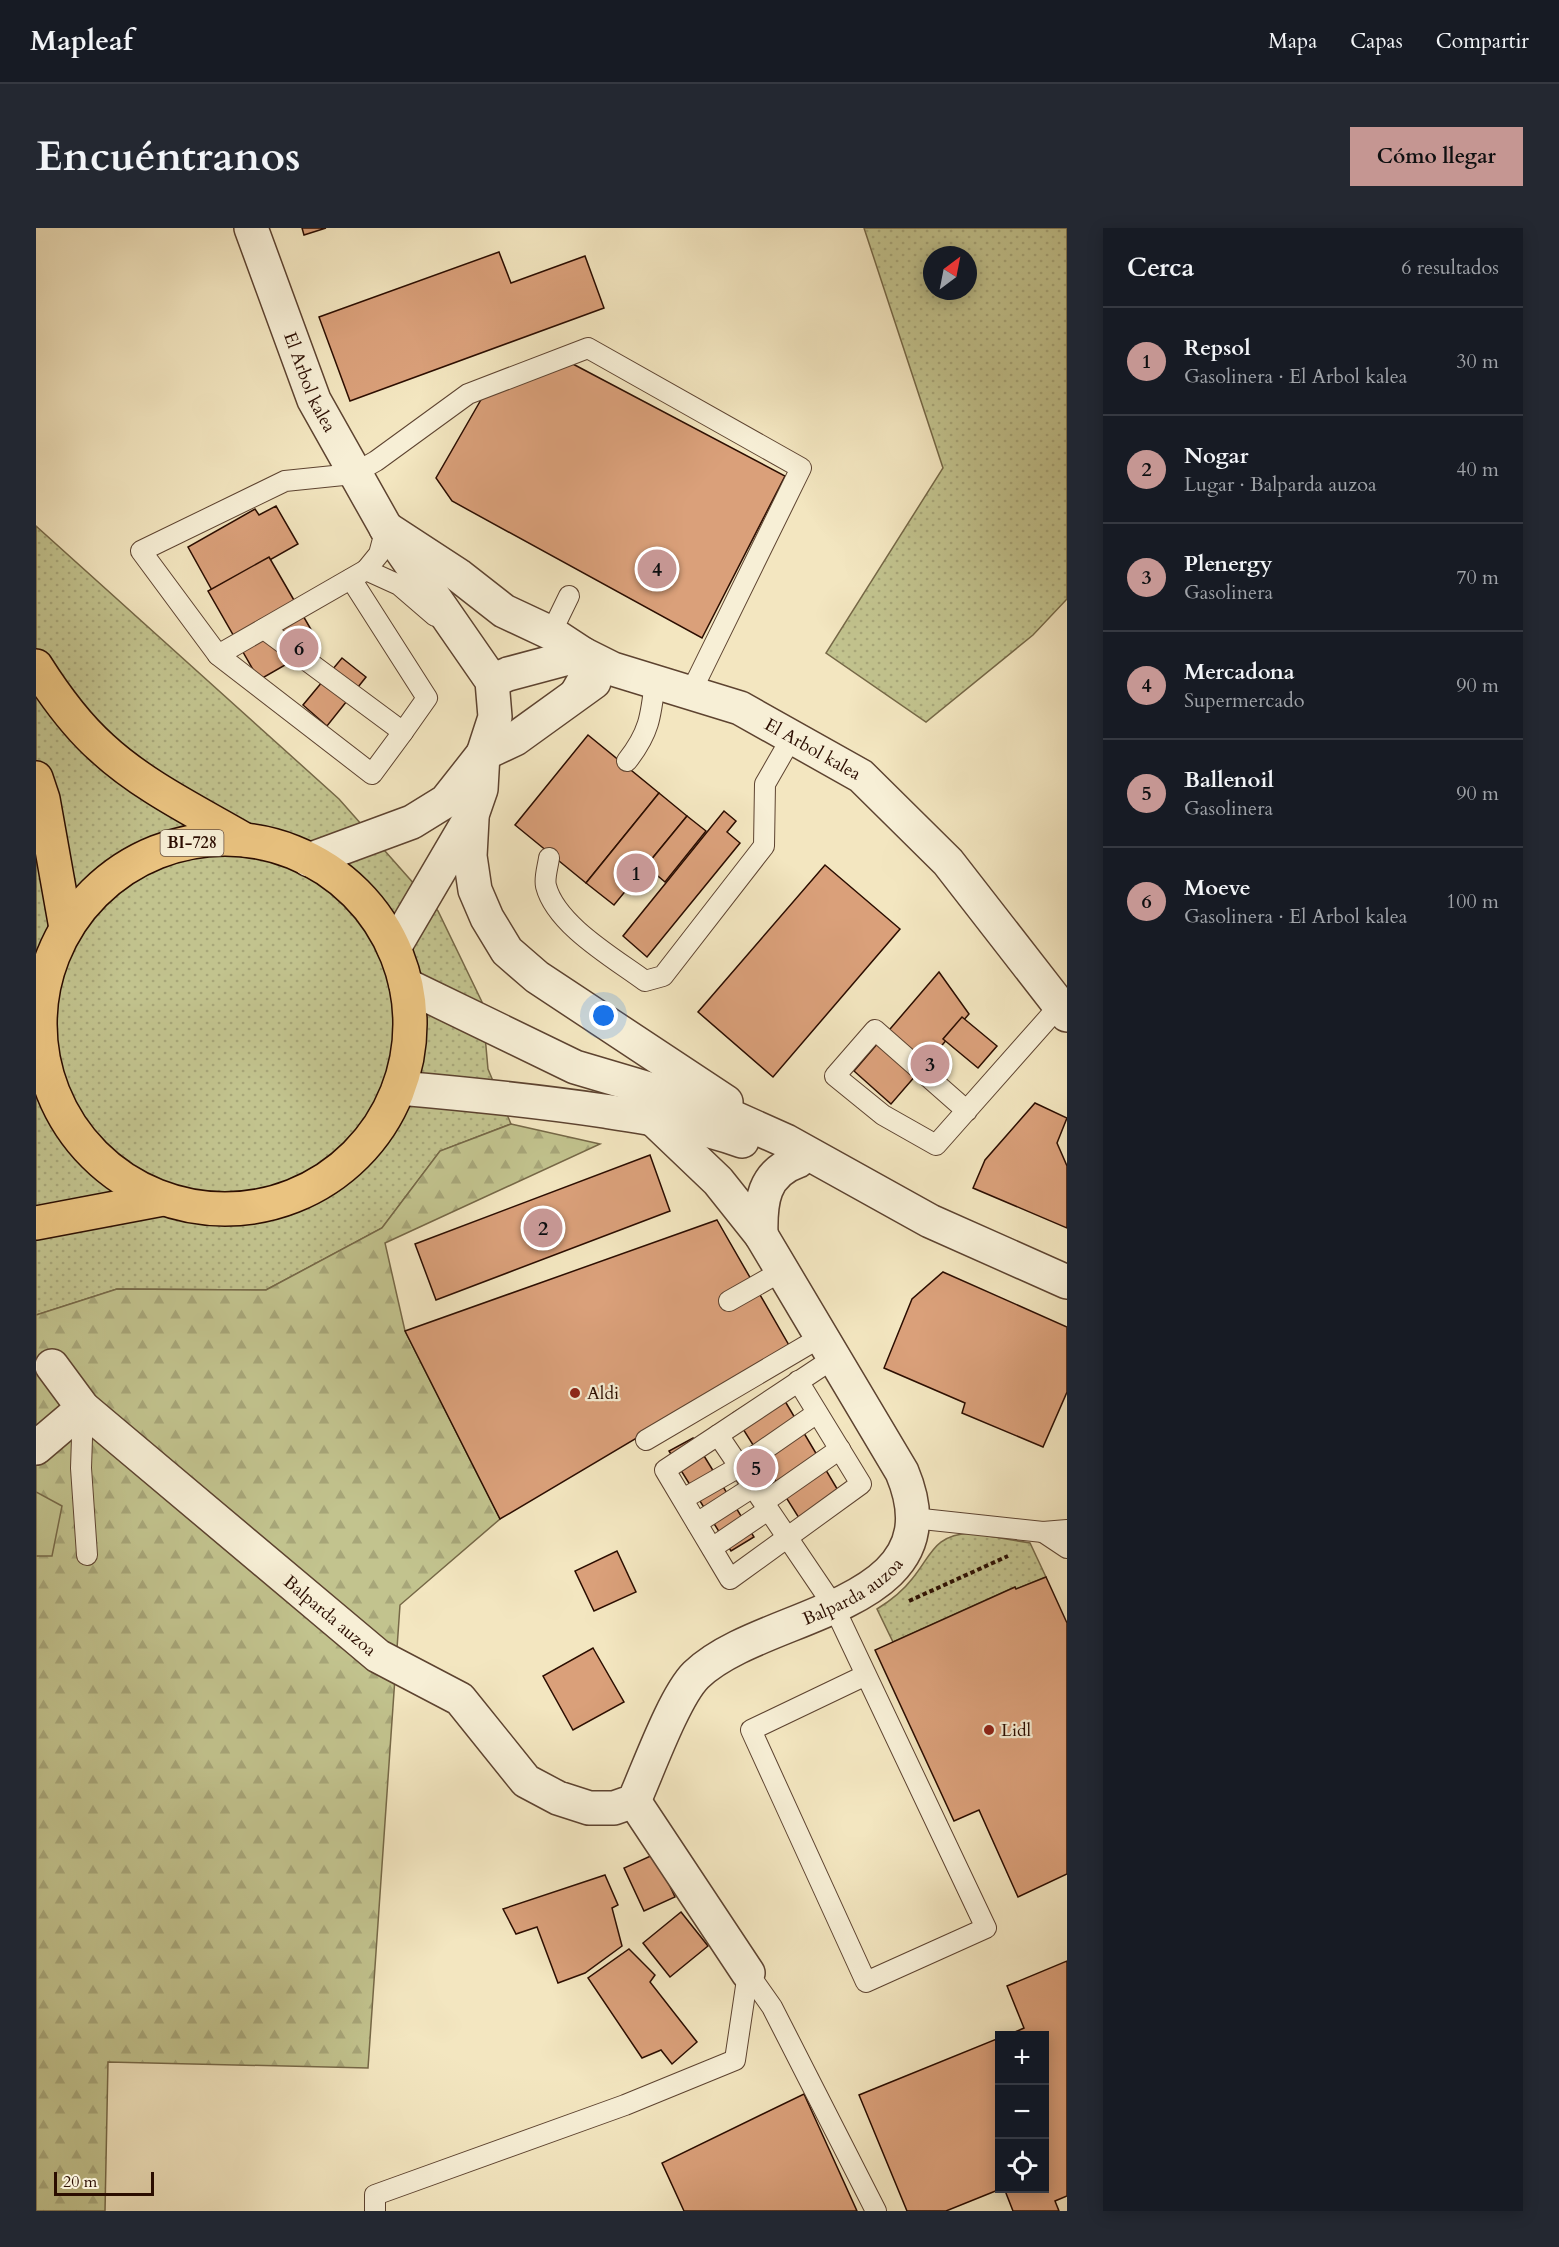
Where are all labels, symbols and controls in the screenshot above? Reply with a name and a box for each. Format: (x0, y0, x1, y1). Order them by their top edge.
text: Mapleaf (30, 22, 133, 60)
text: Mapa (1268, 27, 1317, 56)
text: Capas (1350, 27, 1403, 56)
text: Compartir (1436, 27, 1529, 56)
button: Cómo llegar (1350, 127, 1523, 186)
text: Encuéntranos (36, 128, 301, 185)
north arrow (923, 246, 977, 300)
text: Cerca (1127, 250, 1194, 285)
text: 6 resultados (1401, 254, 1499, 281)
street label: El Arbol kalea (278, 329, 342, 437)
text: Repsol (1184, 333, 1251, 363)
text: 1 (1141, 348, 1152, 375)
text: 30 m (1456, 348, 1499, 375)
text: Gasolinera · El Arbol kalea (1184, 363, 1407, 390)
text: Nogar (1184, 441, 1249, 471)
text: 2 (1141, 456, 1152, 483)
text: 40 m (1456, 456, 1499, 483)
text: Lugar · Balparda auzoa (1184, 471, 1377, 498)
pin: 4 (638, 546, 676, 592)
text: Plenergy (1184, 549, 1272, 579)
text: 3 (1141, 564, 1152, 591)
text: 70 m (1456, 564, 1499, 591)
text: Gasolinera (1184, 579, 1273, 606)
pin: 6 (280, 626, 318, 670)
text: Mercadona (1184, 657, 1295, 687)
text: 4 (1141, 672, 1152, 699)
text: 90 m (1456, 672, 1499, 699)
text: Supermercado (1184, 687, 1305, 714)
street label: El Arbol kalea (760, 712, 866, 786)
text: Ballenoil (1184, 765, 1274, 795)
text: 5 (1141, 780, 1152, 807)
text: 90 m (1456, 780, 1499, 807)
text: Gasolinera (1184, 795, 1273, 822)
road number: BI-728 (160, 830, 224, 856)
pin: 1 (616, 850, 656, 896)
text: Moeve (1184, 873, 1251, 903)
text: 6 (1141, 888, 1152, 915)
text: 100 m (1446, 888, 1499, 915)
text: Gasolinera · El Arbol kalea (1184, 903, 1407, 930)
your location (589, 1001, 618, 1030)
pin: 3 (910, 1042, 950, 1086)
pin: 2 (524, 1206, 562, 1250)
place label: Aldi (587, 1381, 619, 1406)
marker: Aldi (568, 1386, 582, 1400)
pin: 5 (736, 1446, 776, 1490)
street label: Balparda auzoa (799, 1552, 909, 1631)
street label: Balparda auzoa (278, 1569, 382, 1662)
place label: Lidl (1001, 1718, 1032, 1743)
marker: Lidl (982, 1723, 996, 1737)
map controls (995, 2031, 1049, 2193)
button: + (995, 2031, 1049, 2085)
button: − (995, 2085, 1049, 2139)
button: locate (995, 2139, 1049, 2193)
scale bar (54, 2169, 154, 2196)
text: 20 m (63, 2171, 97, 2193)

